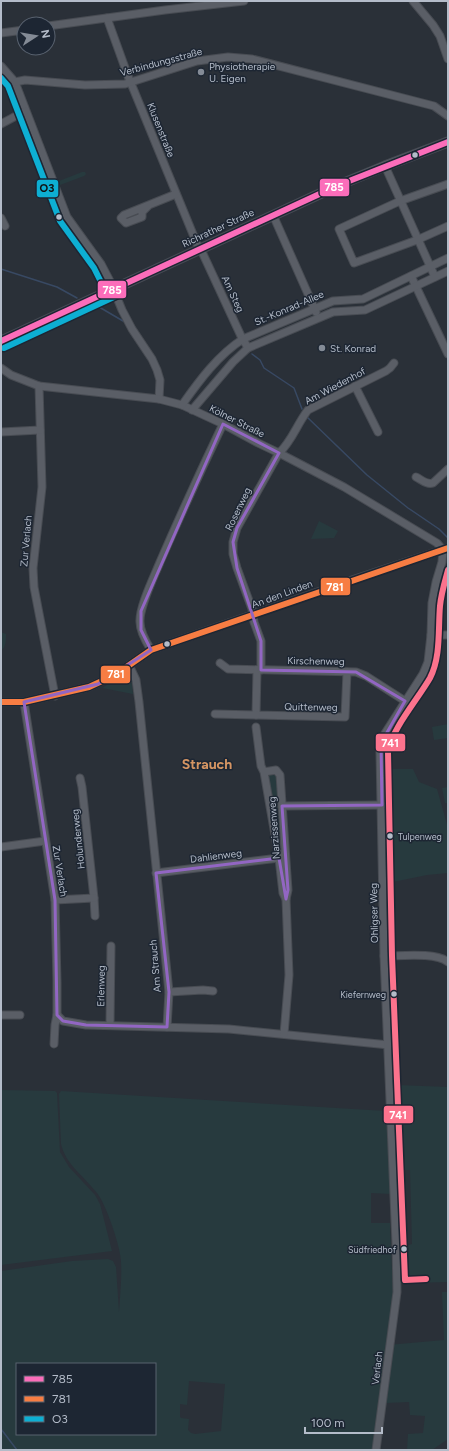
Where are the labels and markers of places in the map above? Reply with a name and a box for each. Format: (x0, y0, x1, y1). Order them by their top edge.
place label: Physiotherapie U. Eigen (209, 60, 276, 85)
marker: Physiotherapie U. Eigen (196, 67, 206, 77)
unlabelled marker (410, 150, 420, 160)
unlabelled marker (54, 212, 64, 222)
place label: St. Konrad (330, 342, 376, 355)
marker: St. Konrad (317, 343, 327, 353)
unlabelled marker (162, 639, 172, 649)
marker: Tulpenweg (385, 831, 395, 841)
place label: Tulpenweg (398, 831, 442, 842)
place label: Kiefernweg (340, 989, 386, 1000)
marker: Kiefernweg (389, 989, 399, 999)
place label: Südfriedhof (348, 1244, 397, 1255)
marker: Südfriedhof (399, 1244, 409, 1254)

